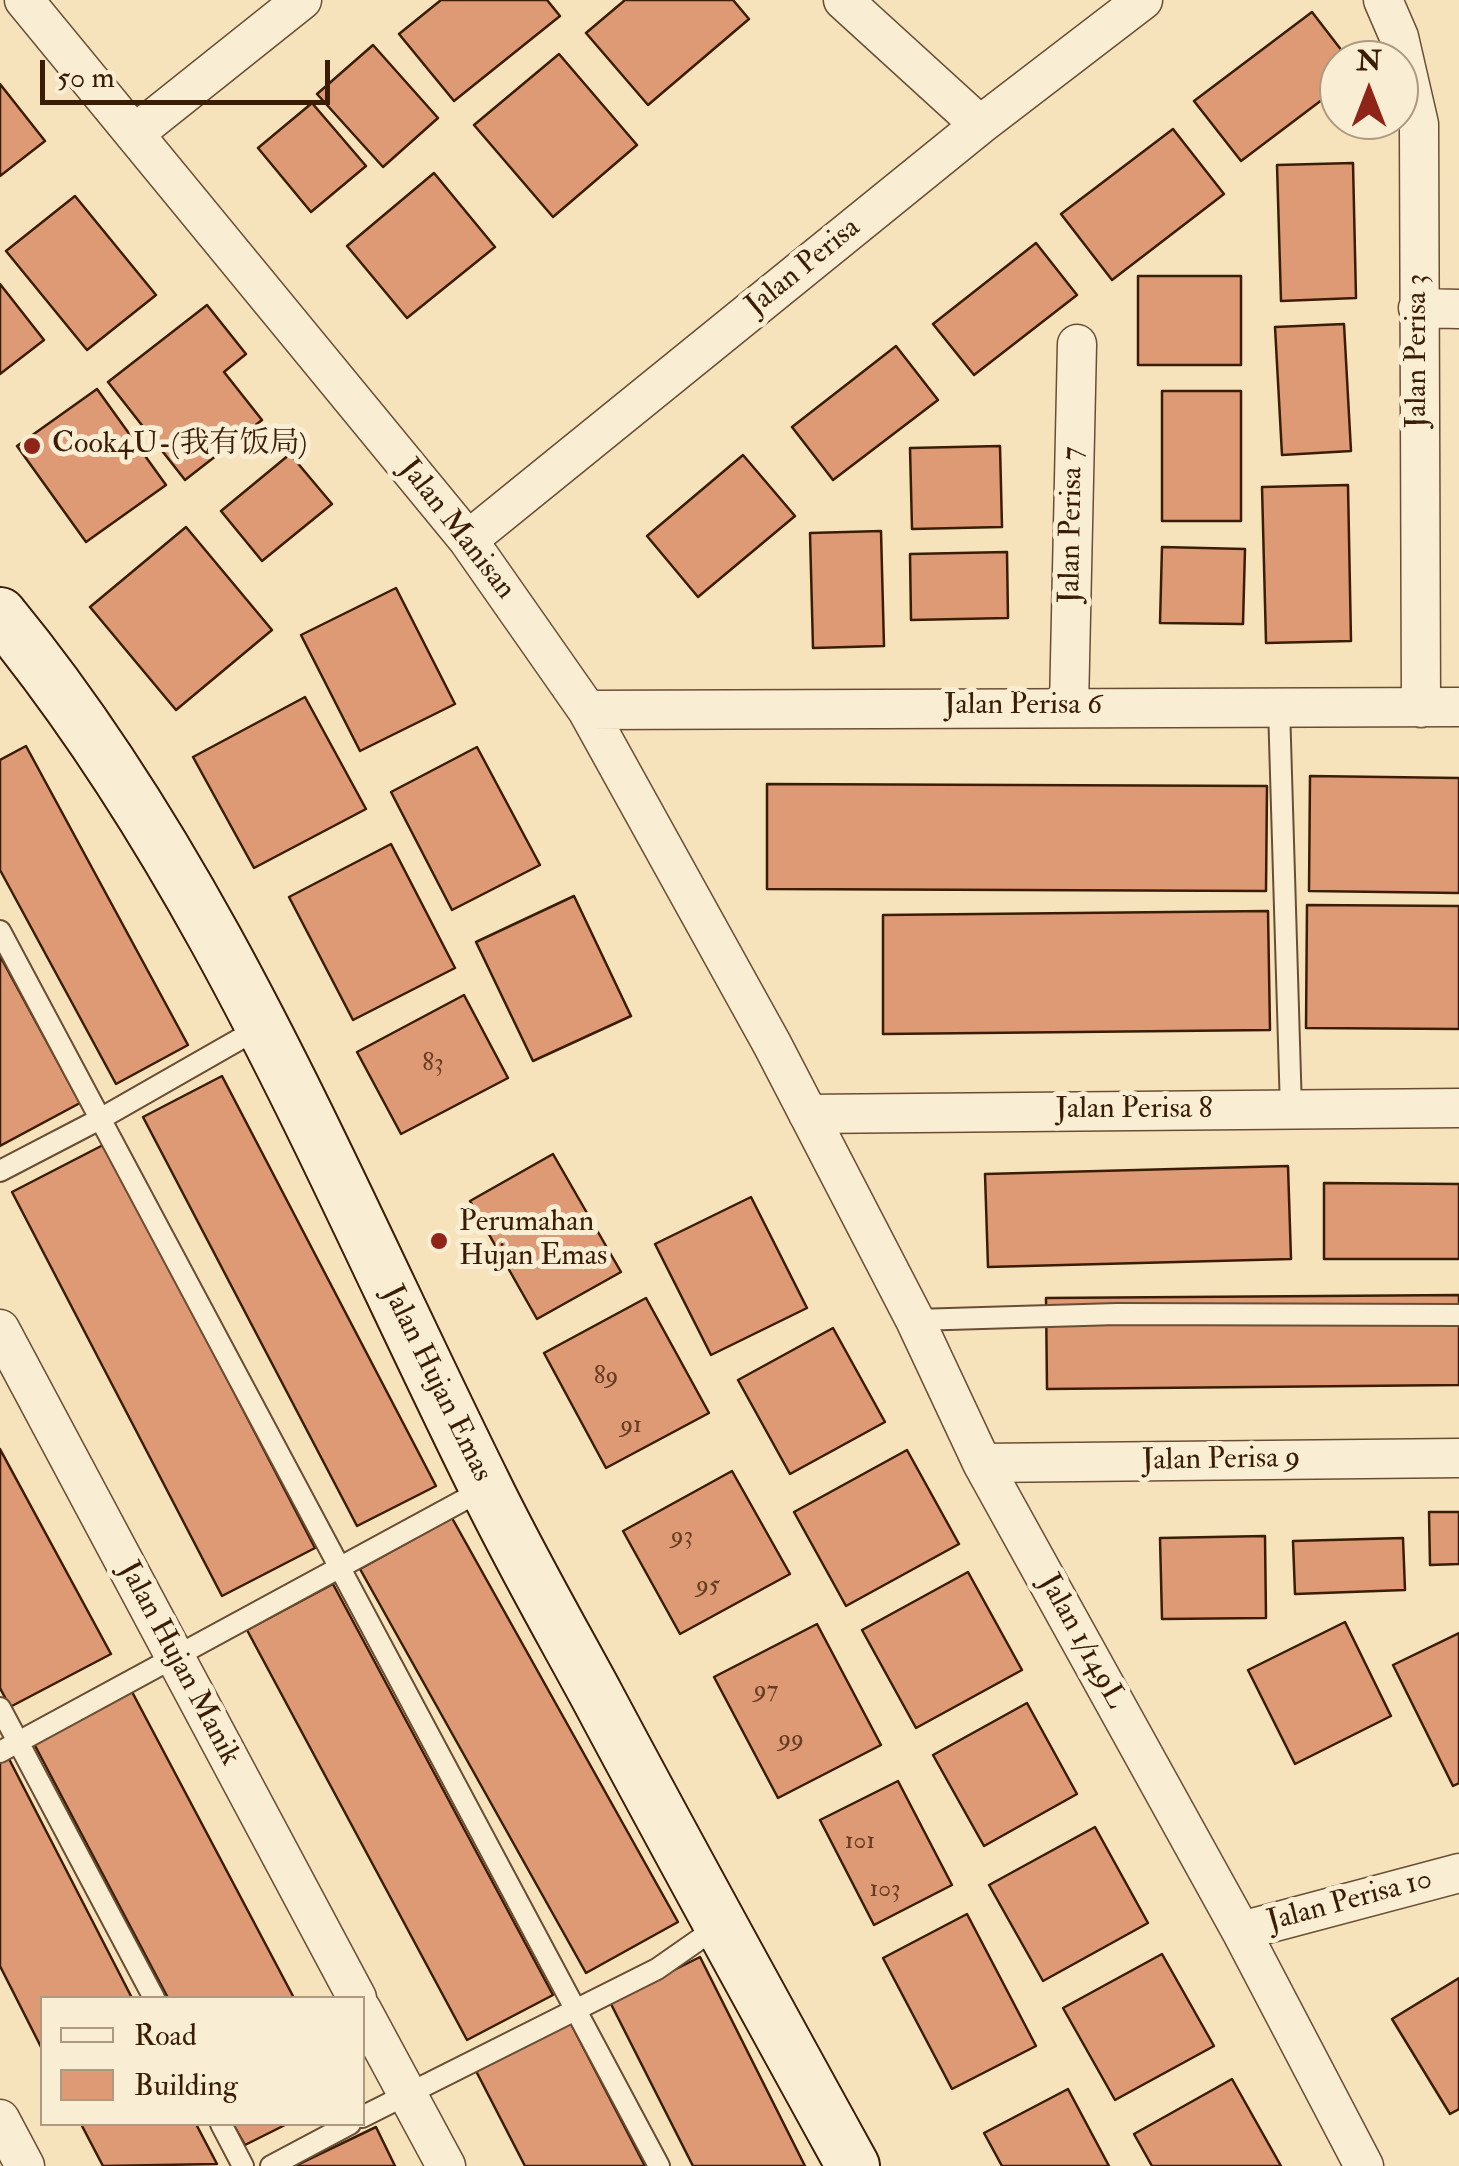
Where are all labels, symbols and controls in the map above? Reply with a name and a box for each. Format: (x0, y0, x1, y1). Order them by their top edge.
scale bar (45, 40, 335, 102)
north arrow (1319, 40, 1419, 140)
text: N (1356, 44, 1382, 79)
text: 50 m (57, 59, 115, 96)
street label: Jalan Perisa (740, 211, 868, 325)
street label: Jalan Perisa 3 (1401, 274, 1437, 428)
place label: Cook4U-(我有饭局) (52, 428, 307, 464)
marker: Cook4U-(我有饭局) (21, 435, 43, 457)
street label: Jalan Perisa 7 (1054, 446, 1092, 604)
street label: Jalan Manisan (390, 453, 522, 607)
street label: Jalan Perisa 6 (944, 689, 1102, 725)
house number: 83 (422, 1050, 444, 1080)
street label: Jalan Perisa 8 (1055, 1093, 1213, 1129)
place label: Perumahan Hujan Emas (459, 1206, 607, 1276)
marker: Perumahan Hujan Emas (428, 1230, 450, 1252)
street label: Jalan Hujan Emas (373, 1280, 499, 1488)
house number: 89 (594, 1363, 618, 1393)
house number: 91 (620, 1412, 642, 1442)
street label: Jalan Perisa 9 (1142, 1442, 1300, 1480)
house number: 93 (671, 1523, 693, 1553)
street label: Jalan Hujan Manik (109, 1556, 247, 1772)
street label: Jalan 1/149L (1029, 1568, 1133, 1716)
house number: 95 (696, 1572, 720, 1602)
house number: 97 (754, 1677, 778, 1707)
house number: 99 (778, 1726, 804, 1756)
house number: 101 (845, 1828, 875, 1858)
street label: Jalan Perisa 10 (1264, 1863, 1436, 1941)
house number: 103 (869, 1876, 901, 1906)
legend (40, 1996, 365, 2126)
text: Road (134, 2017, 197, 2054)
text: Building (134, 2067, 238, 2104)

